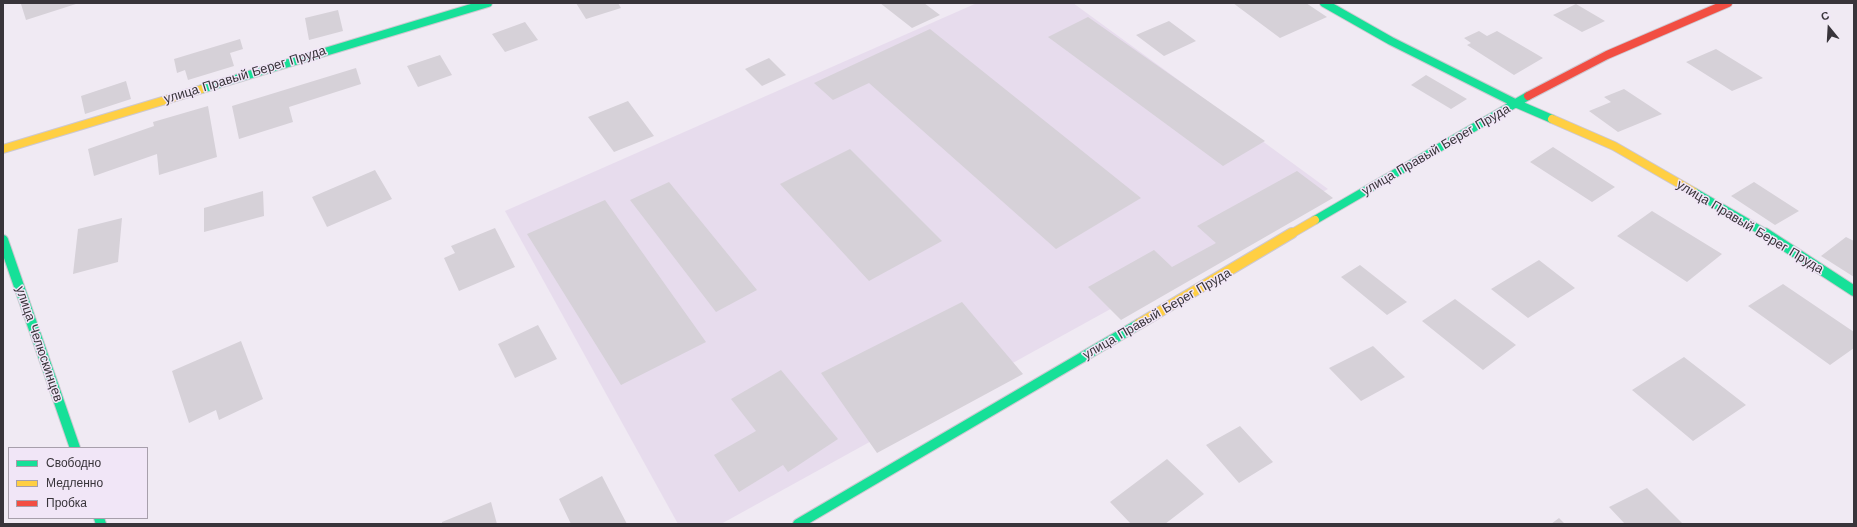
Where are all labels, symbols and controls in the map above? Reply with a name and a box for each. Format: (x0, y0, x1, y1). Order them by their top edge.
north arrow (1809, 8, 1849, 48)
text: С (1819, 9, 1831, 24)
street label: улица Правый Берег Пруда (162, 43, 328, 107)
street label: улица Правый Берег Пруда (1359, 101, 1513, 199)
street label: улица Правый Берег Пруда (1674, 177, 1826, 277)
street label: улица Правый Берег Пруда (1080, 265, 1234, 363)
street label: улица Челюскинцев (12, 284, 66, 404)
legend (8, 447, 148, 519)
text: Свободно (46, 456, 101, 470)
text: Медленно (46, 476, 103, 490)
text: Пробка (46, 496, 87, 510)

